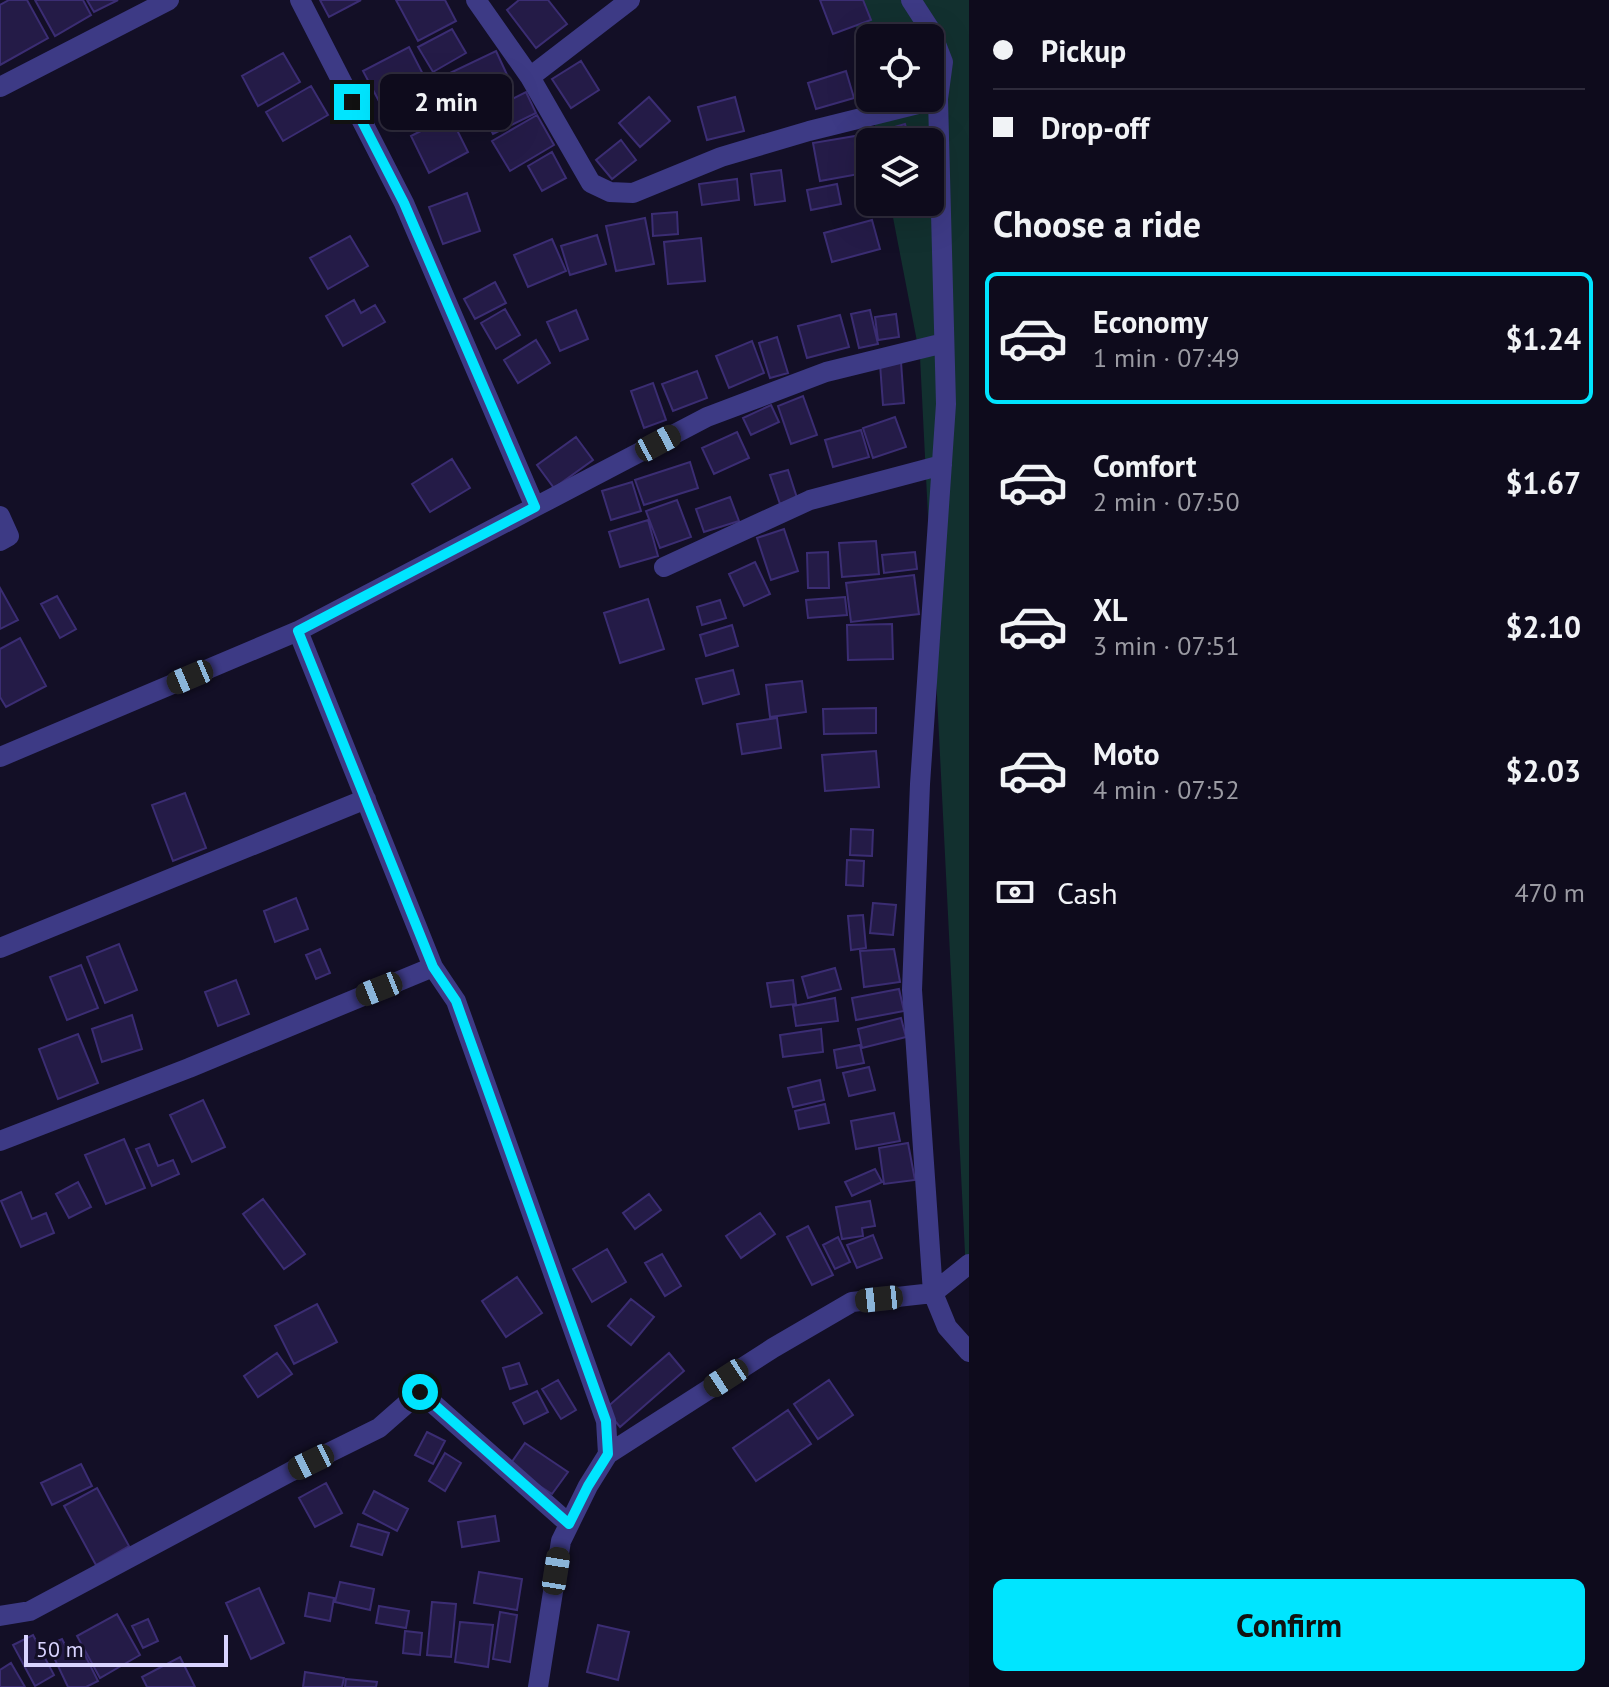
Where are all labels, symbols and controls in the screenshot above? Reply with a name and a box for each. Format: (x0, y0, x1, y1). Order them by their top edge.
map controls (856, 24, 944, 216)
button: locate (856, 24, 944, 112)
text: Pickup (1041, 31, 1126, 70)
callout: 2 min (380, 74, 512, 130)
route end (334, 84, 370, 120)
text: 2 min (414, 85, 478, 118)
text: Drop-off (1041, 108, 1149, 147)
button: layers (856, 128, 944, 216)
text: Choose a ride (993, 200, 1201, 247)
icon: car (997, 302, 1069, 374)
text: Economy (1093, 302, 1208, 341)
text: $1.24 (1506, 319, 1581, 358)
text: 1 min · 07:49 (1093, 341, 1240, 374)
car (631, 421, 685, 465)
icon: car (997, 446, 1069, 518)
text: Comfort (1093, 446, 1196, 485)
text: $1.67 (1506, 463, 1581, 502)
text: 2 min · 07:50 (1093, 485, 1240, 518)
icon: car (997, 590, 1069, 662)
text: XL (1093, 590, 1127, 629)
text: $2.10 (1506, 607, 1581, 646)
text: 3 min · 07:51 (1093, 629, 1240, 662)
car (163, 657, 217, 697)
icon: car (997, 734, 1069, 806)
text: Moto (1093, 734, 1160, 773)
text: $2.03 (1506, 751, 1581, 790)
text: 4 min · 07:52 (1093, 773, 1240, 806)
icon: cash (993, 870, 1037, 914)
text: Cash (1057, 873, 1118, 912)
text: 470 m (1514, 876, 1585, 909)
car (352, 969, 406, 1009)
car (854, 1285, 904, 1313)
car (699, 1355, 753, 1401)
route start (402, 1374, 438, 1410)
car (284, 1441, 338, 1483)
car (540, 1545, 572, 1597)
button: Confirm (993, 1579, 1585, 1671)
scale bar (24, 1631, 228, 1667)
text: 50 m (36, 1635, 84, 1663)

